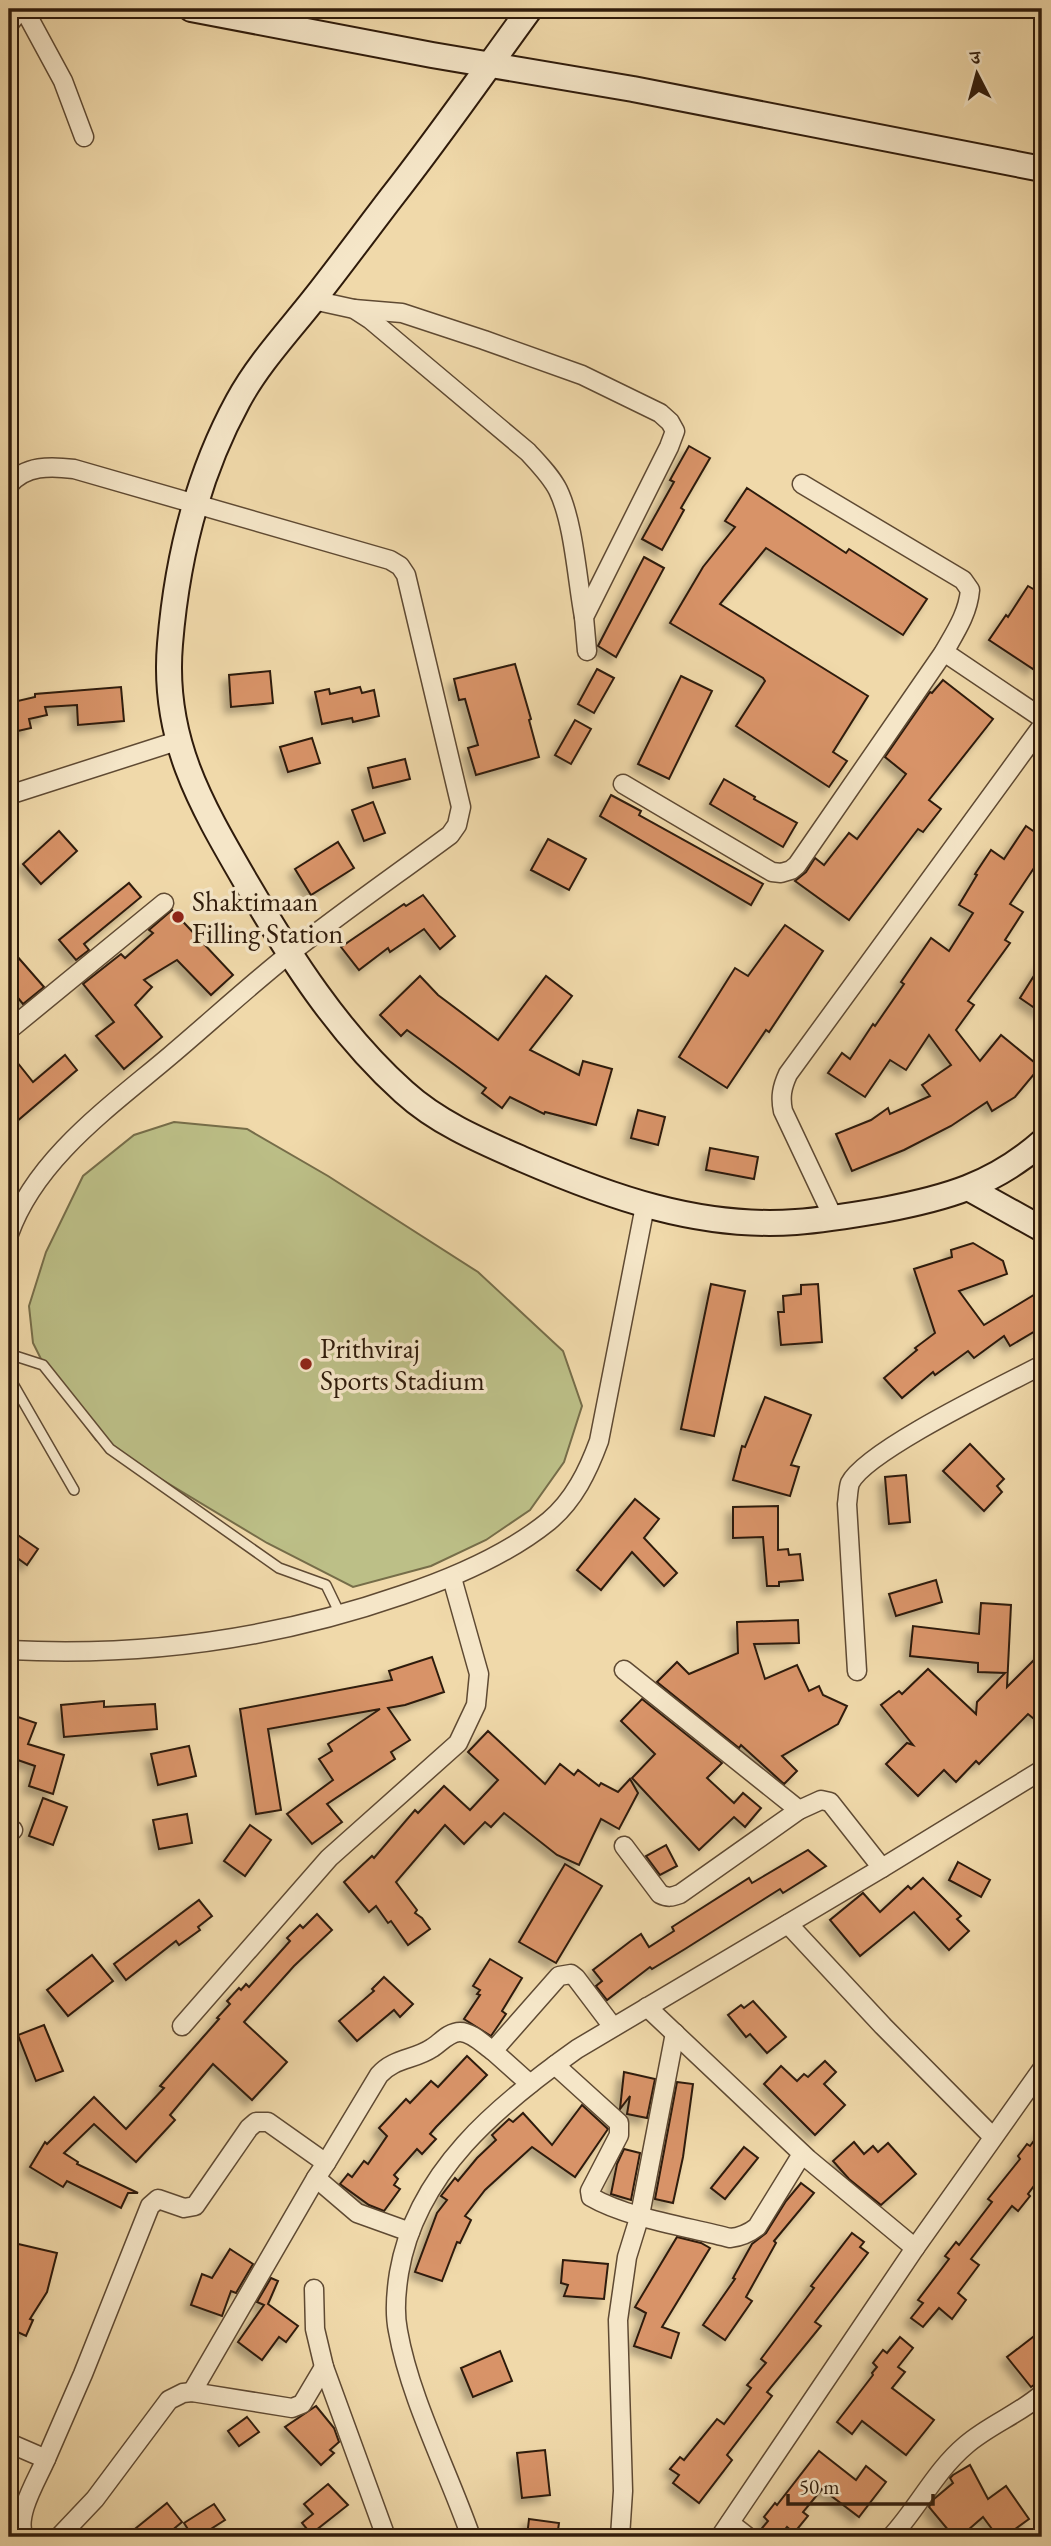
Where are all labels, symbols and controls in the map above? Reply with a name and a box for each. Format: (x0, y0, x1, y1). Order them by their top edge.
north arrow (942, 38, 1012, 108)
text: उ (967, 45, 983, 71)
place label: Shaktimaan Filling Station (192, 883, 344, 951)
marker: Shaktimaan Filling Station (170, 909, 186, 925)
place label: Prithviraj Sports Stadium (320, 1330, 485, 1398)
marker: Prithviraj Sports Stadium (298, 1356, 314, 1372)
scale bar (788, 2462, 934, 2506)
text: 50 m (799, 2473, 840, 2500)

